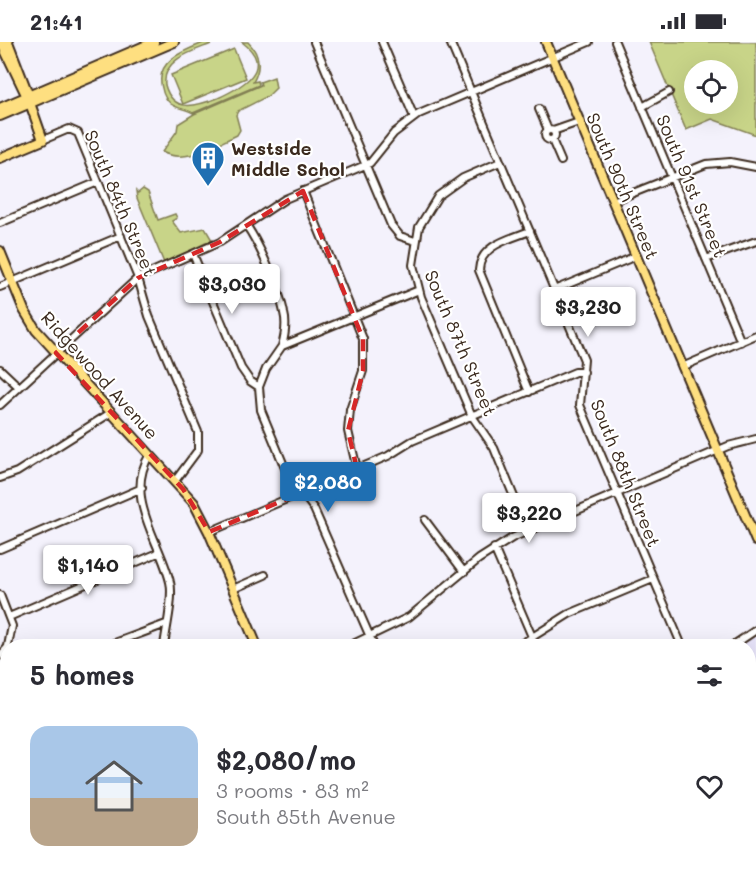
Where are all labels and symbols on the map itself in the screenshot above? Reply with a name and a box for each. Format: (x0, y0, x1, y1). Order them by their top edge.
street label: South 90th Street (581, 109, 665, 263)
street label: South 91st Street (651, 111, 733, 261)
street label: South 84th Street (79, 126, 163, 280)
place label: Westside Middle Schol (231, 136, 345, 181)
building icon: Westside Middle Schol (190, 140, 226, 187)
pin: $3,030 (183, 264, 281, 315)
street label: South 87th Street (419, 266, 503, 420)
pin: $3,230 (539, 287, 637, 338)
street label: Ridgewood Avenue (36, 306, 164, 444)
street label: South 88th Street (585, 396, 667, 550)
pin: $2,080 (279, 462, 377, 513)
pin: $3,220 (480, 493, 578, 544)
pin: $1,140 (39, 545, 137, 596)

